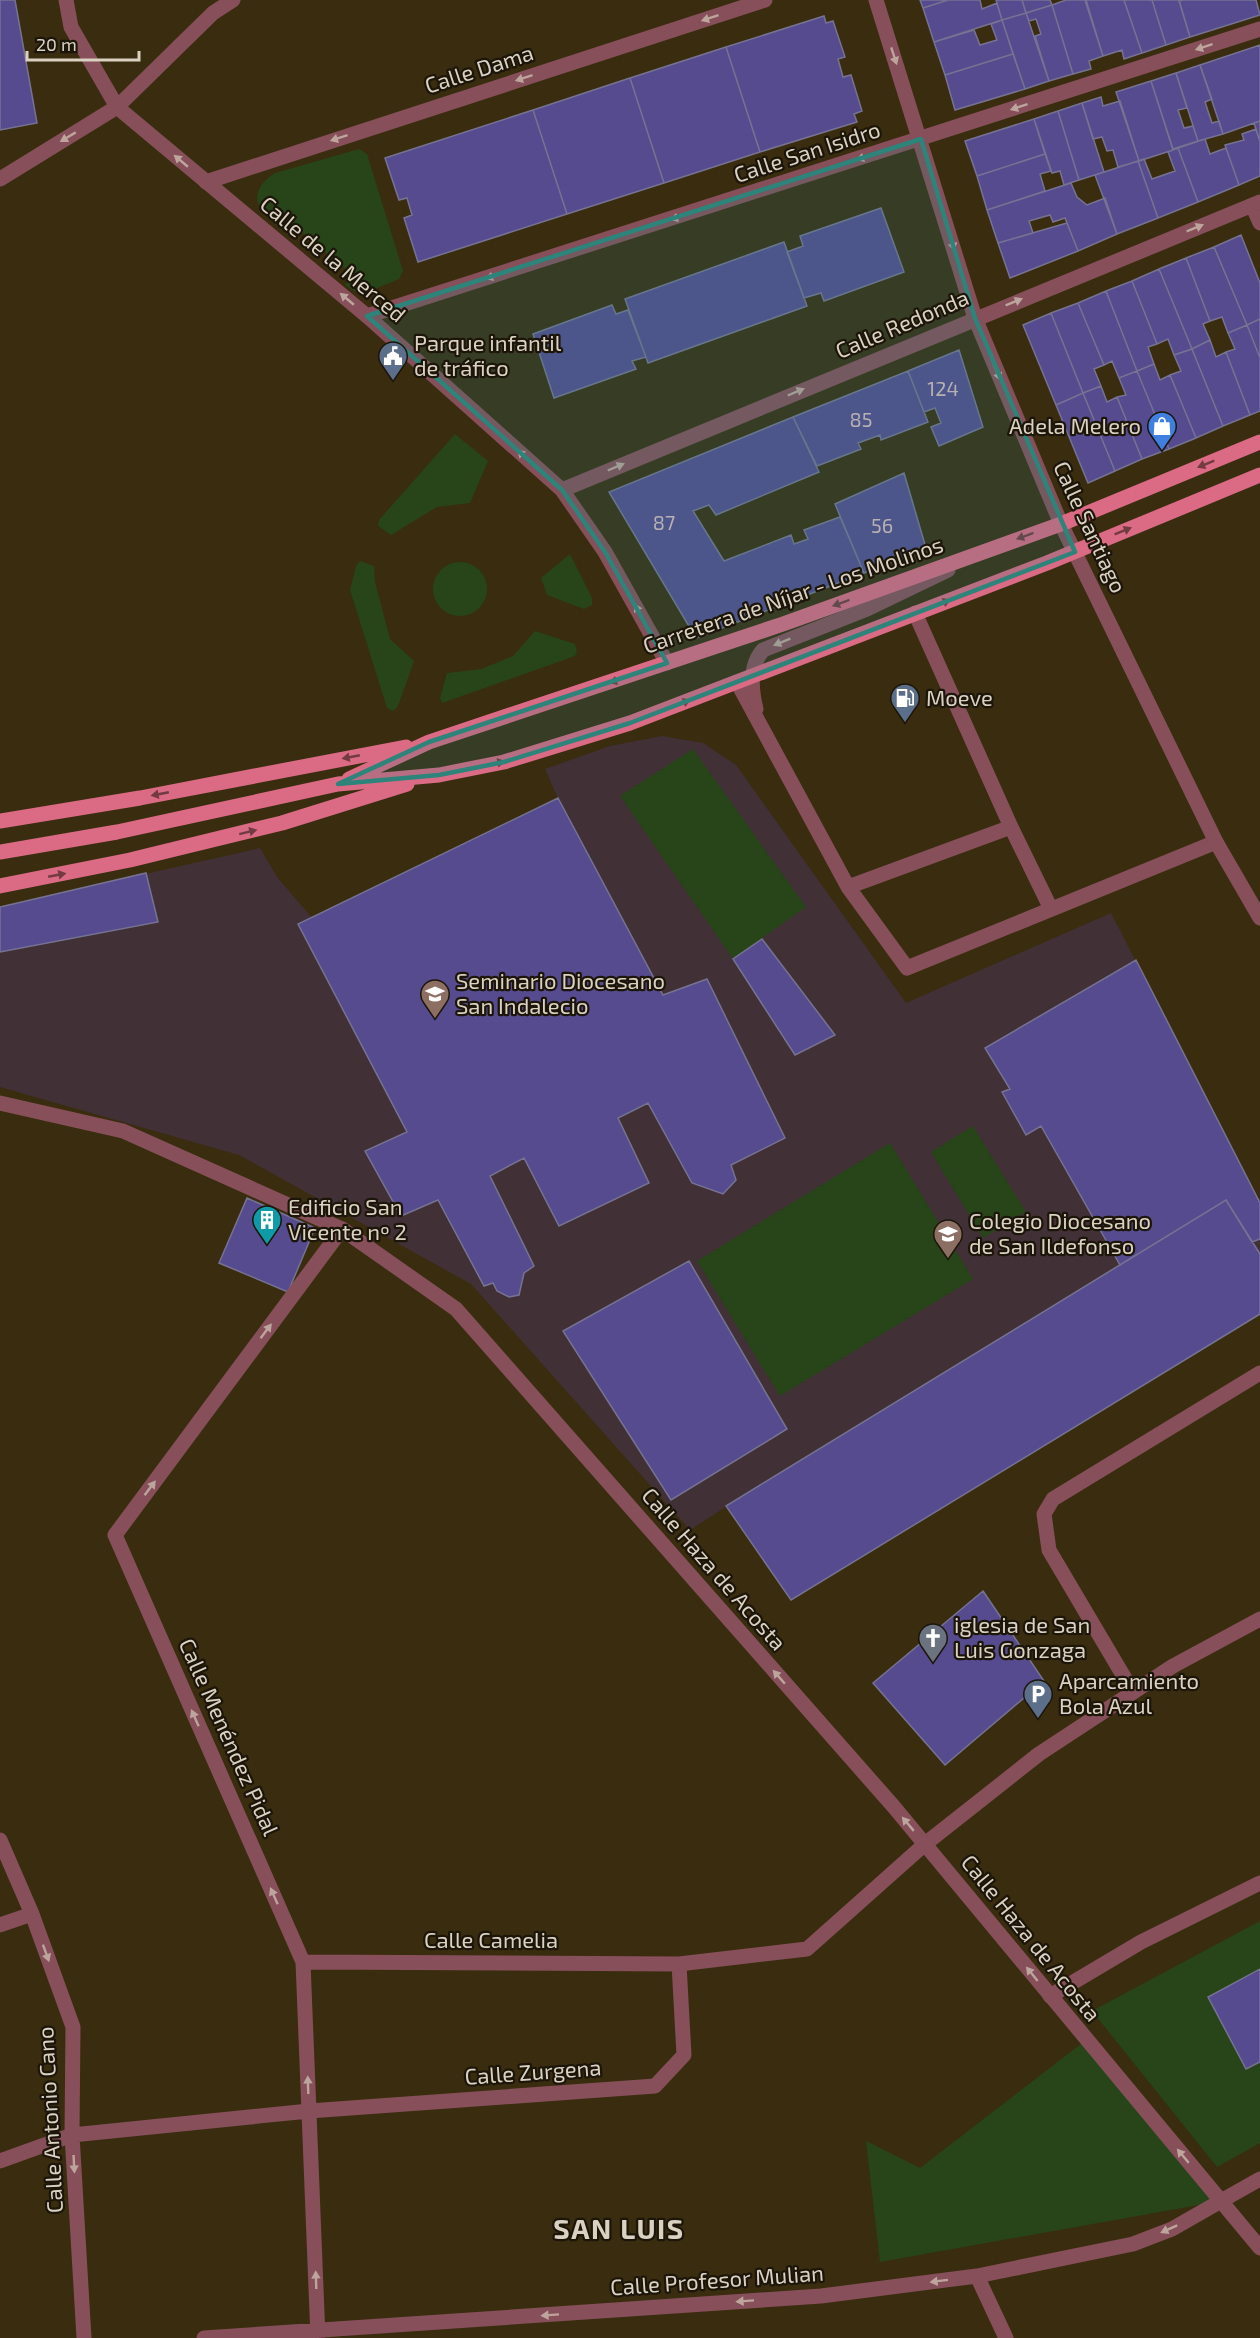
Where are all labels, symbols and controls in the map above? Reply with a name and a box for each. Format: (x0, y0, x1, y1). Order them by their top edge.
one-way arrow (701, 14, 719, 23)
scale bar (27, 24, 140, 62)
text: 20 m (36, 33, 77, 55)
street label: Calle Dama (421, 38, 536, 98)
one-way arrow (1195, 43, 1213, 52)
one-way arrow (890, 47, 899, 65)
one-way arrow (515, 74, 533, 83)
one-way arrow (1010, 103, 1028, 113)
street label: Calle San Isidro (730, 115, 883, 187)
one-way arrow (59, 132, 76, 143)
one-way arrow (330, 134, 348, 144)
one-way arrow (856, 153, 874, 162)
one-way arrow (174, 155, 189, 168)
street label: Calle de la Merced (256, 190, 412, 327)
one-way arrow (670, 212, 688, 222)
one-way arrow (1186, 223, 1204, 232)
one-way arrow (948, 233, 957, 251)
one-way arrow (485, 272, 503, 281)
street label: Calle Redonda (831, 283, 972, 363)
one-way arrow (339, 293, 355, 306)
one-way arrow (1006, 297, 1024, 307)
place label: Parque infantil de tráfico (414, 329, 562, 380)
public building icon: Parque infantil de tráfico (377, 340, 409, 382)
one-way arrow (992, 363, 1002, 381)
house number: 124 (927, 376, 959, 400)
one-way arrow (787, 387, 805, 397)
house number: 85 (850, 407, 872, 431)
shop icon: Adela Melero (1146, 410, 1178, 452)
place label: Adela Melero (1009, 412, 1141, 438)
one-way arrow (517, 450, 532, 463)
street label: Calle Santiago (1049, 457, 1133, 597)
one-way arrow (1197, 460, 1215, 469)
one-way arrow (607, 462, 625, 472)
house number: 87 (653, 510, 675, 534)
house number: 56 (871, 513, 893, 537)
one-way arrow (1115, 526, 1133, 536)
street label: Carretera de Níjar - Los Molinos (639, 530, 947, 659)
one-way arrow (1016, 532, 1034, 542)
one-way arrow (832, 598, 850, 608)
one-way arrow (933, 598, 951, 607)
one-way arrow (634, 603, 644, 620)
one-way arrow (773, 638, 791, 647)
one-way arrow (608, 676, 626, 686)
fuel station icon: Moeve (889, 682, 921, 724)
place label: Moeve (926, 684, 993, 710)
one-way arrow (673, 698, 691, 708)
one-way arrow (342, 753, 361, 763)
one-way arrow (487, 758, 505, 768)
one-way arrow (150, 790, 169, 799)
one-way arrow (238, 826, 257, 836)
one-way arrow (48, 870, 67, 879)
place label: Seminario Diocesano San Indalecio (456, 967, 665, 1018)
school or university icon: Seminario Diocesano San Indalecio (419, 978, 451, 1020)
place label: Edificio San Vicente nº 2 (288, 1193, 407, 1244)
building icon: Edificio San Vicente nº 2 (251, 1204, 283, 1246)
place label: Colegio Diocesano de San Ildefonso (969, 1207, 1151, 1258)
school or university icon: Colegio Diocesano de San Ildefonso (932, 1218, 964, 1260)
one-way arrow (260, 1324, 272, 1340)
one-way arrow (143, 1480, 155, 1495)
street label: Calle Haza de Acosta (637, 1482, 792, 1655)
place label: iglesia de San Luis Gonzaga (954, 1611, 1090, 1662)
church icon: iglesia de San Luis Gonzaga (917, 1622, 949, 1664)
street label: Calle Menéndez Pidal (175, 1634, 285, 1840)
place label: Aparcamiento Bola Azul (1059, 1667, 1199, 1718)
one-way arrow (773, 1670, 786, 1685)
parking icon: Aparcamiento Bola Azul (1022, 1678, 1054, 1720)
one-way arrow (191, 1709, 200, 1726)
one-way arrow (902, 1816, 914, 1831)
street label: Calle Haza de Acosta (957, 1849, 1107, 2026)
one-way arrow (269, 1887, 278, 1905)
street label: Calle Camelia (424, 1926, 558, 1952)
one-way arrow (42, 1944, 51, 1962)
one-way arrow (1025, 1966, 1038, 1982)
street label: Calle Antonio Cano (31, 2026, 67, 2214)
street label: Calle Zurgena (464, 2053, 602, 2089)
one-way arrow (303, 2075, 313, 2094)
one-way arrow (1177, 2149, 1190, 2164)
one-way arrow (70, 2155, 79, 2174)
district label: SAN LUIS (553, 2211, 685, 2245)
one-way arrow (1161, 2225, 1178, 2234)
street label: Calle Profesor Mulian (609, 2259, 825, 2299)
one-way arrow (312, 2270, 321, 2289)
one-way arrow (929, 2276, 948, 2286)
one-way arrow (735, 2296, 754, 2306)
one-way arrow (541, 2310, 560, 2320)

